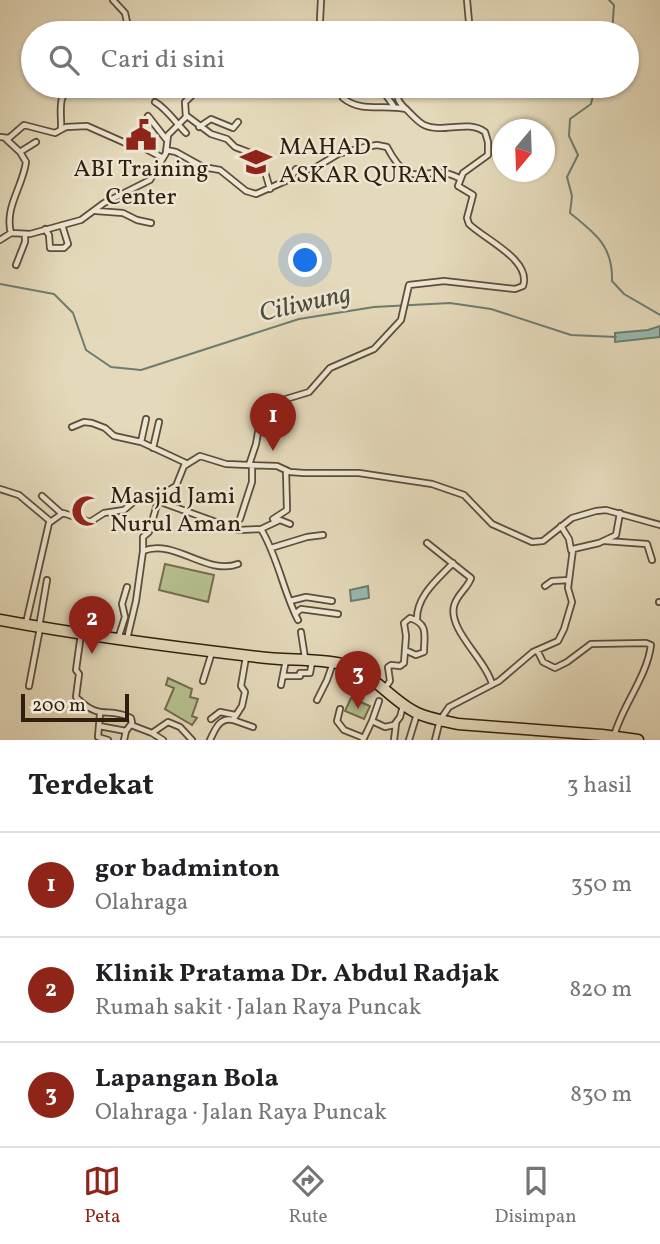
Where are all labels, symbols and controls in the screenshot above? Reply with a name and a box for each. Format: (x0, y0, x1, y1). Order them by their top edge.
search box (21, 21, 639, 98)
icon: search (45, 41, 83, 79)
text: Cari di sini (101, 42, 225, 78)
public building icon: ABI Training Center (124, 118, 158, 152)
north arrow (492, 119, 555, 182)
place label: MAHAD ASKAR QURAN (279, 131, 448, 193)
school or university icon: MAHAD ASKAR QURAN (239, 145, 273, 179)
place label: ABI Training Center (74, 153, 208, 215)
your location (288, 243, 322, 277)
water label: Ciliwung (256, 276, 354, 332)
pin: 1 (250, 393, 296, 451)
place label: Masjid Jami Nurul Aman (110, 480, 241, 542)
mosque icon: Masjid Jami Nurul Aman (70, 494, 104, 528)
pin: 2 (69, 596, 115, 654)
pin: 3 (335, 651, 381, 709)
scale bar (21, 691, 130, 723)
text: 200 m (32, 693, 86, 719)
text: Terdekat (28, 765, 154, 807)
text: 3 hasil (567, 770, 632, 802)
text: gor badminton (95, 851, 280, 887)
text: 1 (46, 869, 56, 901)
text: 350 m (571, 869, 632, 901)
text: Olahraga (95, 887, 188, 919)
text: Klinik Pratama Dr. Abdul Radjak (95, 956, 499, 992)
text: 2 (45, 974, 57, 1006)
text: 820 m (569, 974, 632, 1006)
text: Rumah sakit · Jalan Raya Puncak (95, 992, 421, 1024)
text: Lapangan Bola (95, 1061, 279, 1097)
text: 3 (45, 1079, 57, 1111)
text: 830 m (570, 1079, 632, 1111)
text: Olahraga · Jalan Raya Puncak (95, 1097, 387, 1129)
tab: Peta (83, 1162, 121, 1230)
tab: Rute (288, 1162, 328, 1230)
tab: Disimpan (495, 1162, 577, 1230)

